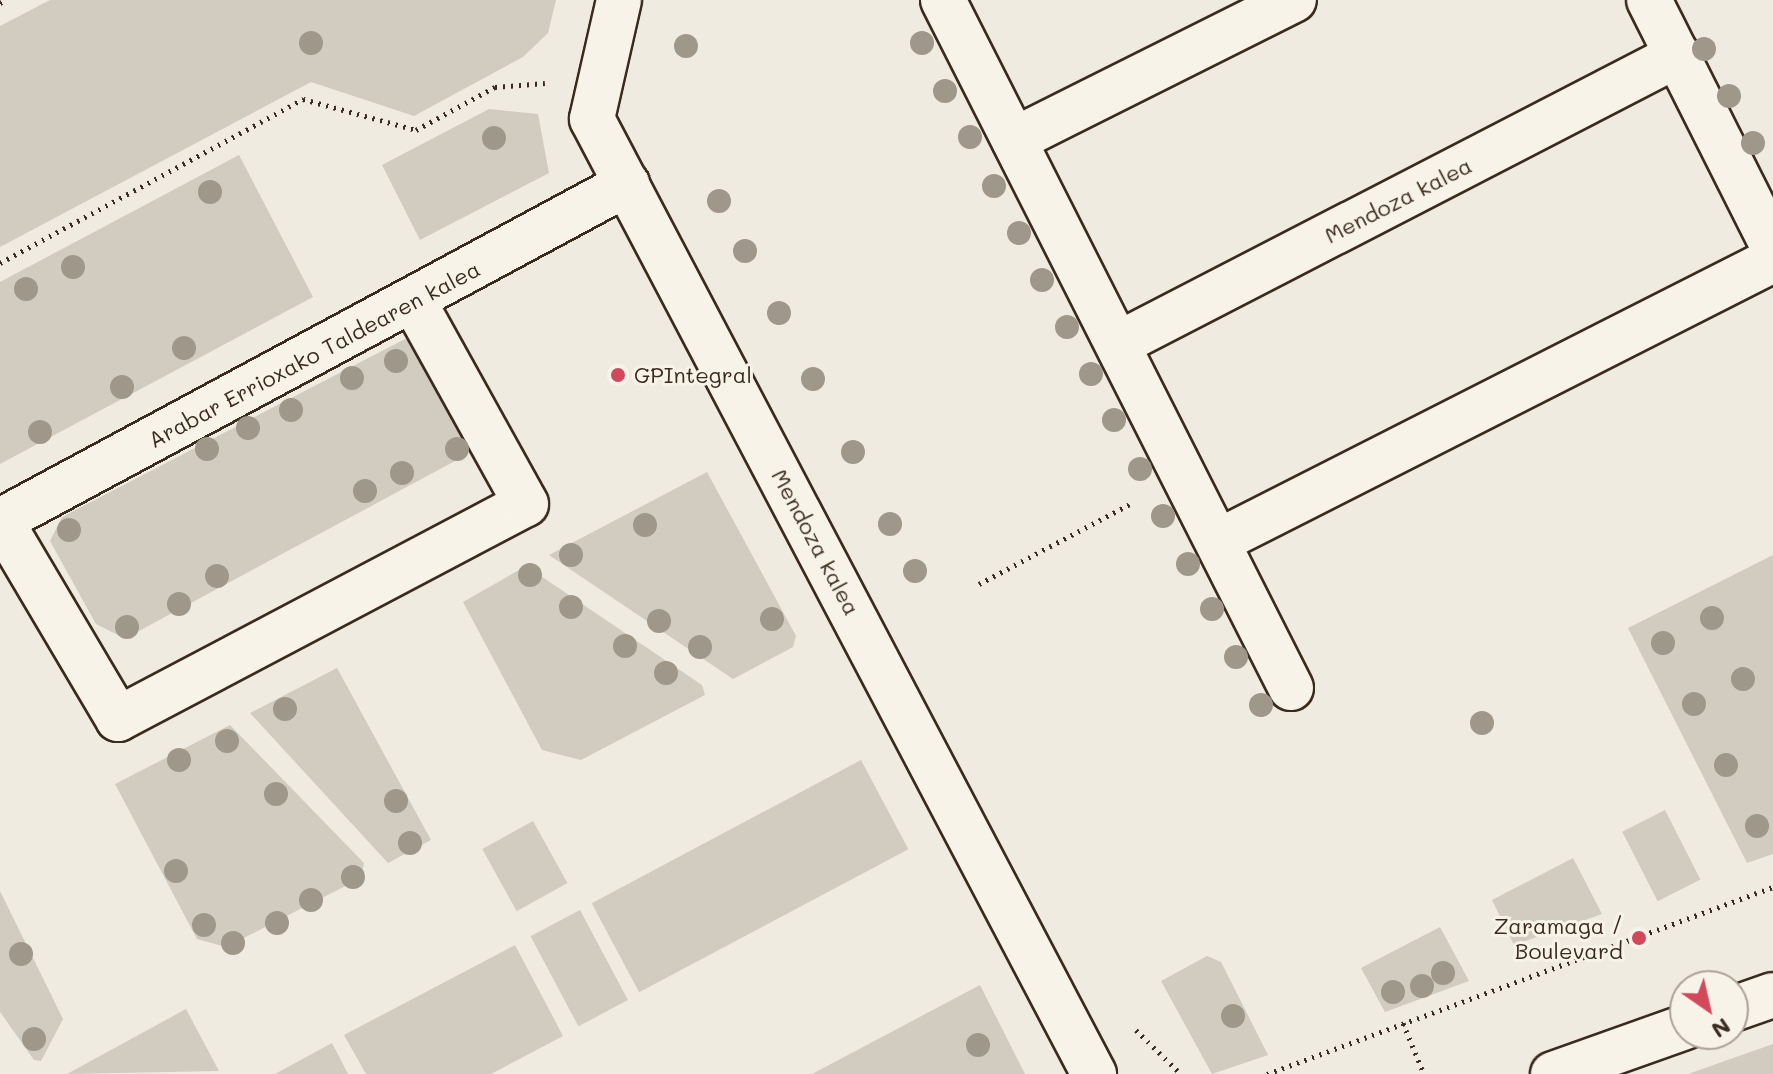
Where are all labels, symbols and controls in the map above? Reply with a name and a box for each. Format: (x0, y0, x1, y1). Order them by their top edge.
street label: Mendoza kalea (1320, 152, 1476, 248)
street label: Arabar Errioxako Taldearen kalea (144, 255, 484, 453)
place label: GPIntegral (634, 362, 752, 388)
marker: GPIntegral (609, 366, 627, 384)
street label: Mendoza kalea (766, 464, 866, 620)
place label: Zaramaga / Boulevard (1493, 912, 1623, 964)
marker: Zaramaga / Boulevard (1630, 929, 1648, 947)
north arrow (1669, 970, 1749, 1050)
text: N (1707, 1012, 1737, 1045)

